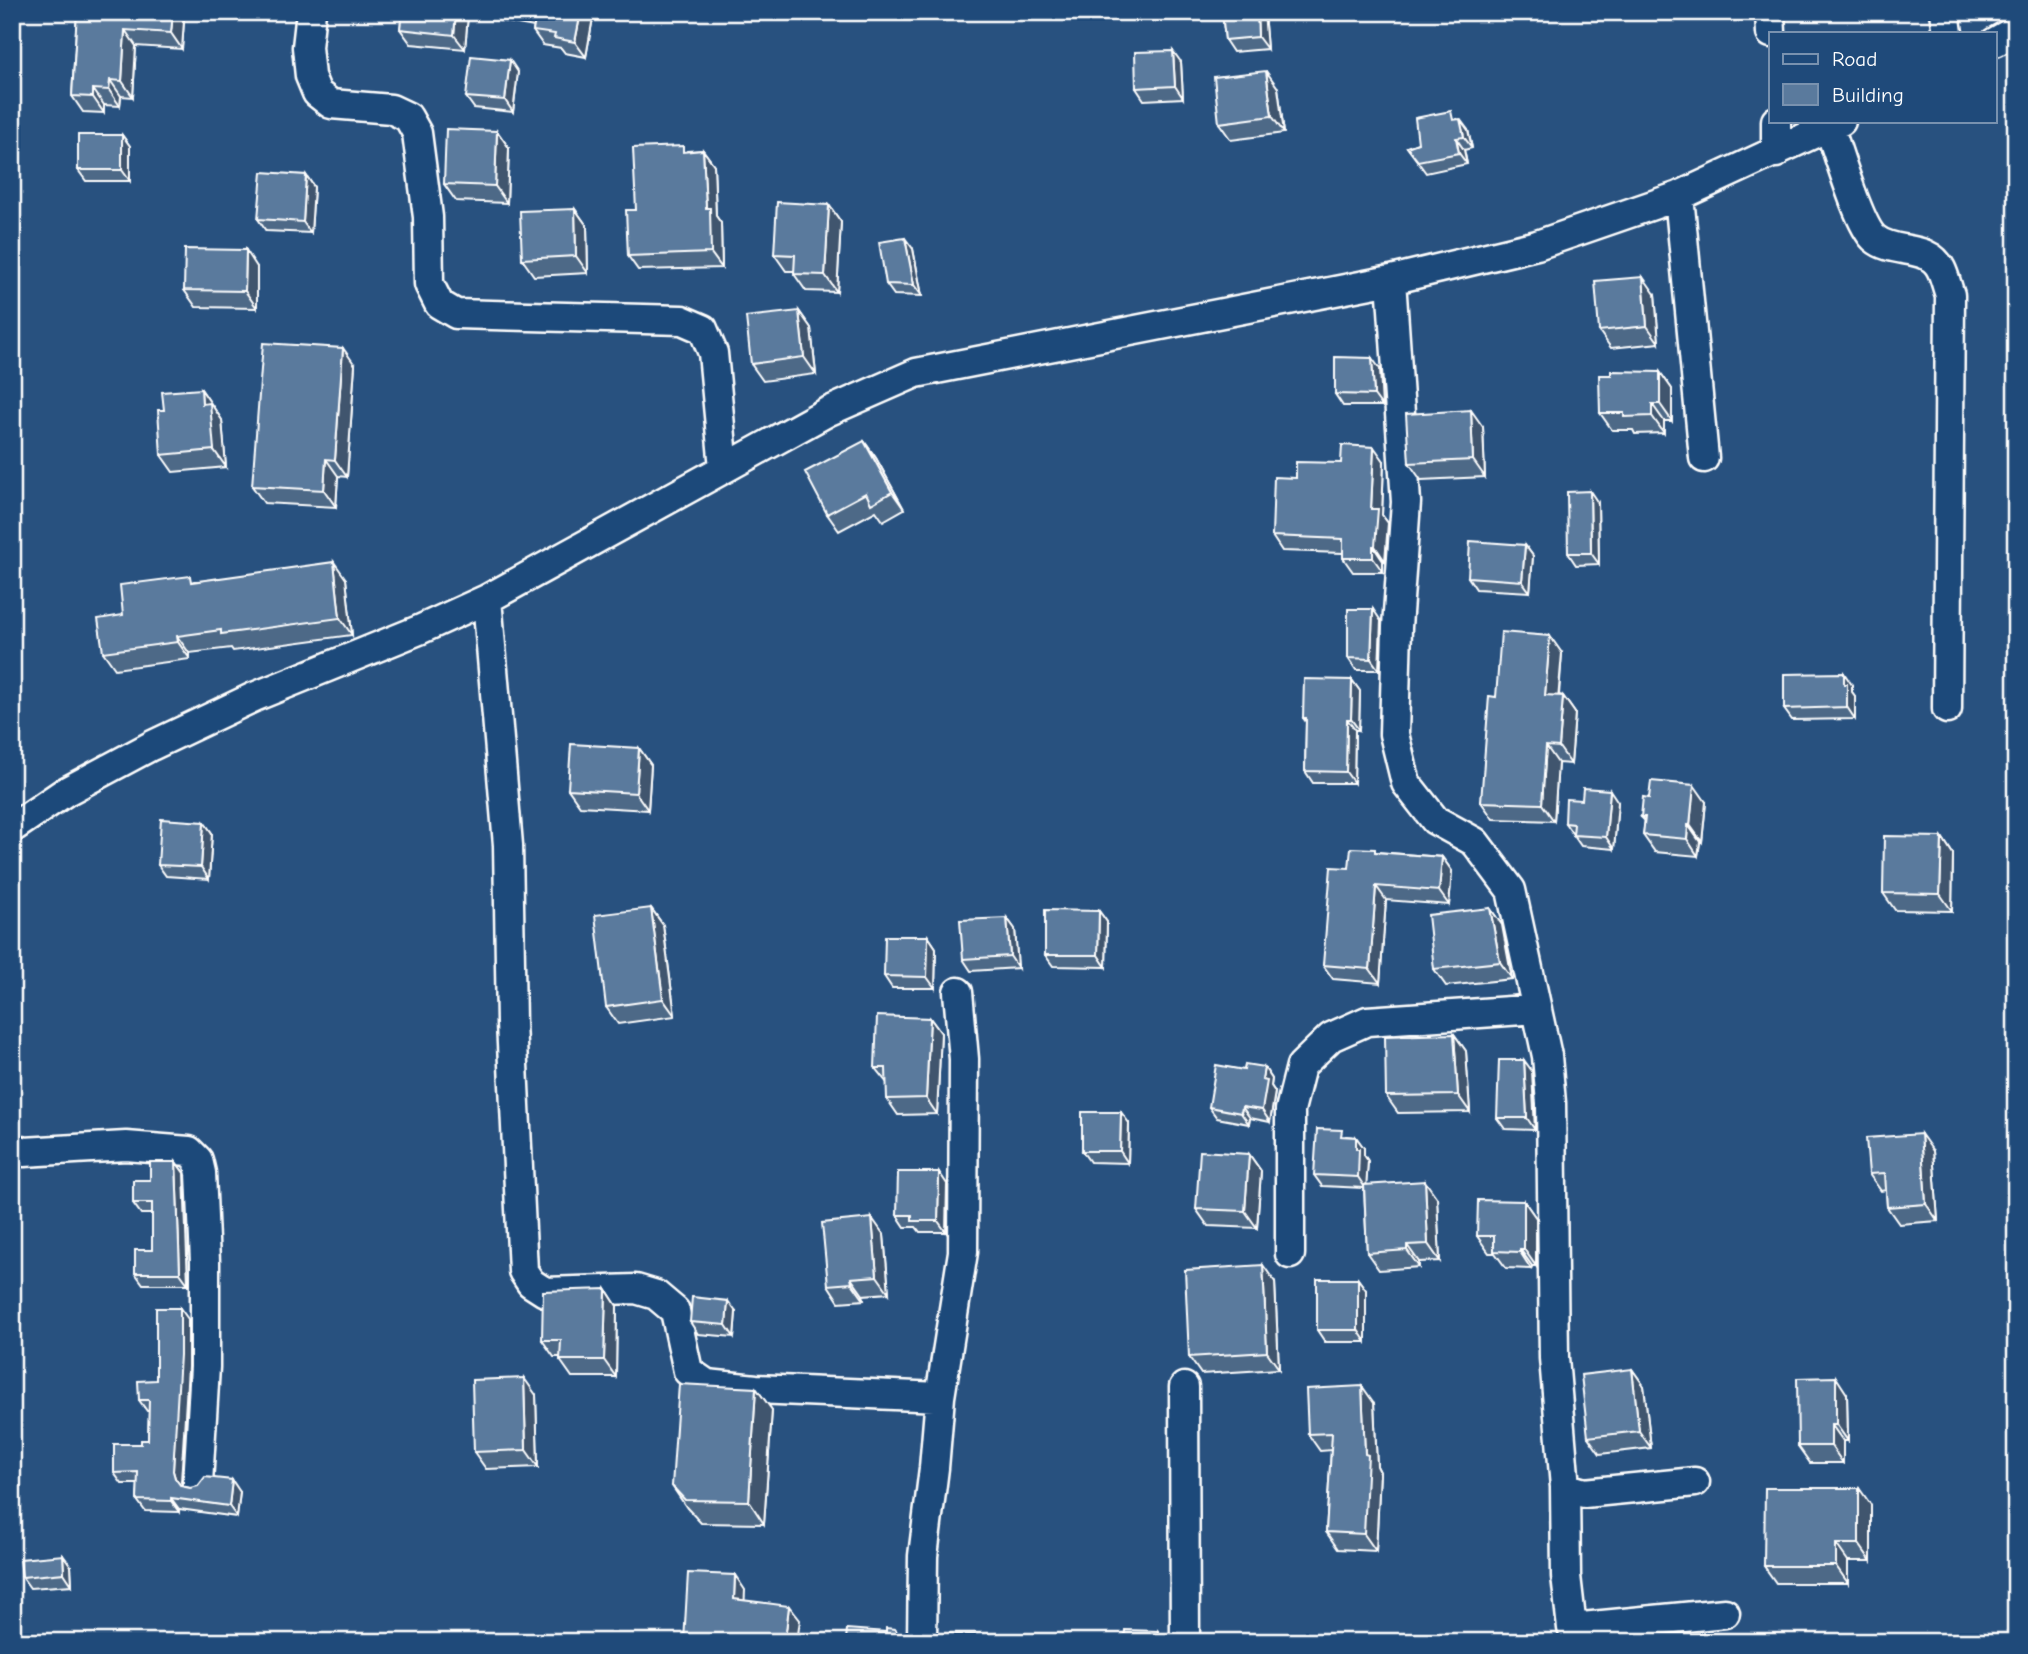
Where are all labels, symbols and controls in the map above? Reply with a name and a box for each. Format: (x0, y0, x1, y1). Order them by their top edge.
legend (1769, 32, 1996, 122)
text: Road (1832, 47, 1877, 71)
text: Building (1832, 83, 1904, 107)

